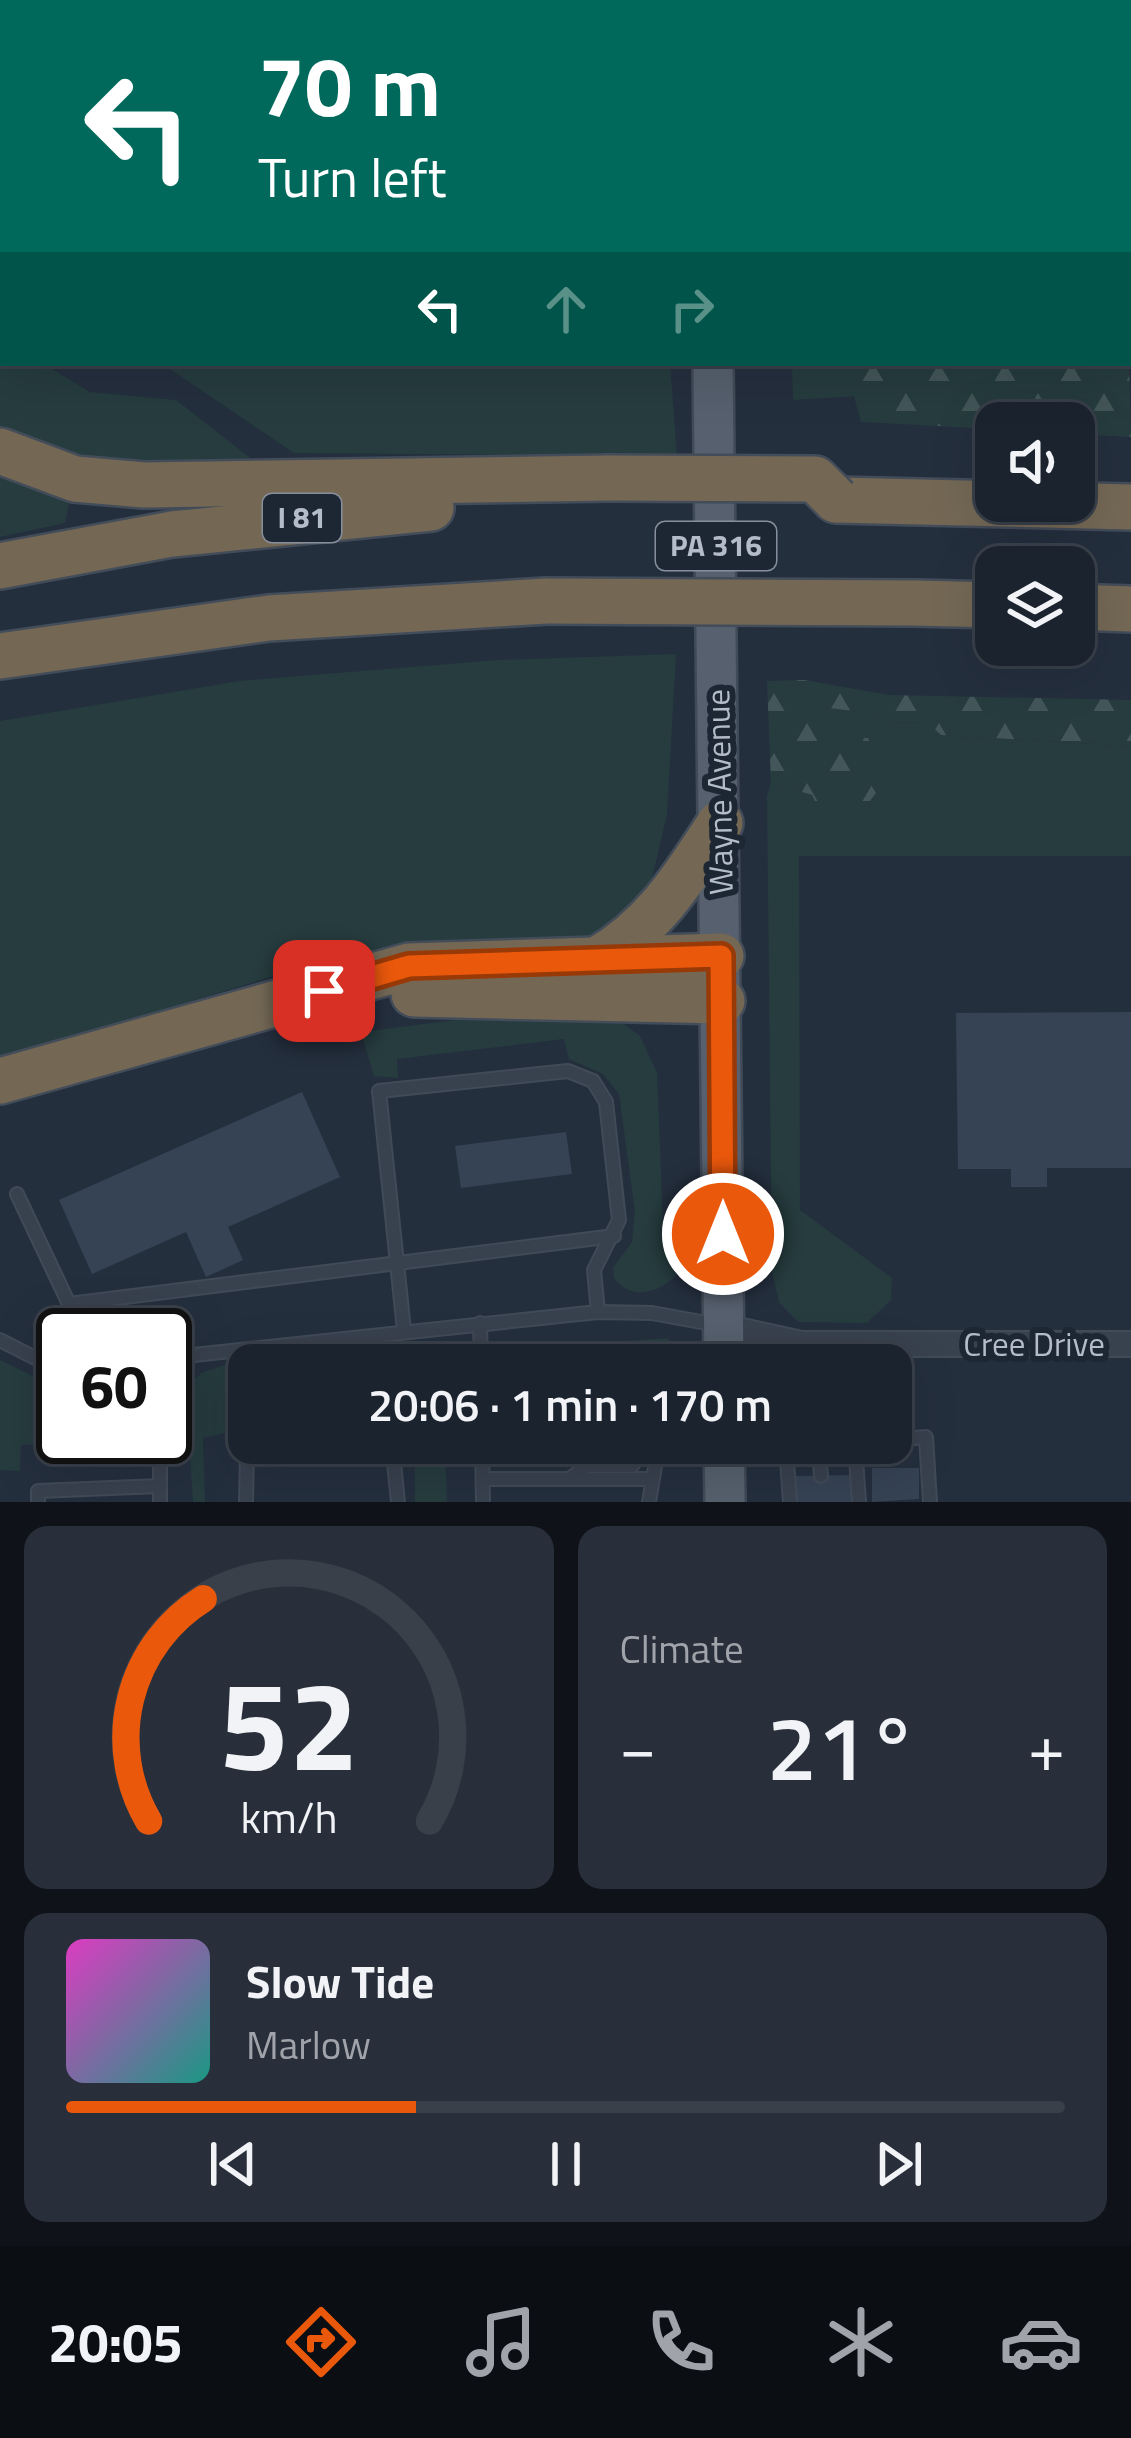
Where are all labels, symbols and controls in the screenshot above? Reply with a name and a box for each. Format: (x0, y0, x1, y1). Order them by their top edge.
text: 70 m (258, 21, 441, 149)
icon: left (60, 48, 216, 204)
text: Turn left (258, 136, 447, 218)
icon: left (407, 276, 473, 342)
icon: ahead (533, 276, 599, 342)
icon: right (659, 276, 725, 342)
map controls (975, 402, 1095, 666)
button: sound (975, 402, 1095, 522)
road number: I 81 (263, 494, 341, 542)
road number: PA 316 (656, 522, 776, 570)
button: layers (975, 546, 1095, 666)
street label: Wayne Avenue (692, 689, 746, 895)
pin (273, 940, 375, 1042)
icon: arrive (291, 958, 357, 1024)
position arrow (660, 1171, 786, 1297)
speed limit sign: 60 (36, 1308, 192, 1464)
street label: Cree Drive (963, 1319, 1105, 1369)
text: 20:06 · 1 min · 170 m (368, 1370, 772, 1438)
text: Climate (620, 1619, 744, 1678)
text: 52 (219, 1629, 359, 1818)
text: 21° (767, 1678, 918, 1815)
text: − (620, 1696, 656, 1797)
text: + (1028, 1696, 1065, 1797)
text: km/h (240, 1783, 337, 1849)
text: Slow Tide (246, 1947, 434, 2015)
text: Marlow (246, 2015, 371, 2074)
icon: previous (200, 2131, 266, 2197)
icon: pause (533, 2131, 599, 2197)
icon: next (866, 2131, 932, 2197)
icon: directions (279, 2300, 363, 2384)
icon: music (459, 2300, 543, 2384)
icon: phone (639, 2300, 723, 2384)
icon: climate (819, 2300, 903, 2384)
icon: car (999, 2300, 1083, 2384)
text: 20:05 (48, 2301, 183, 2383)

